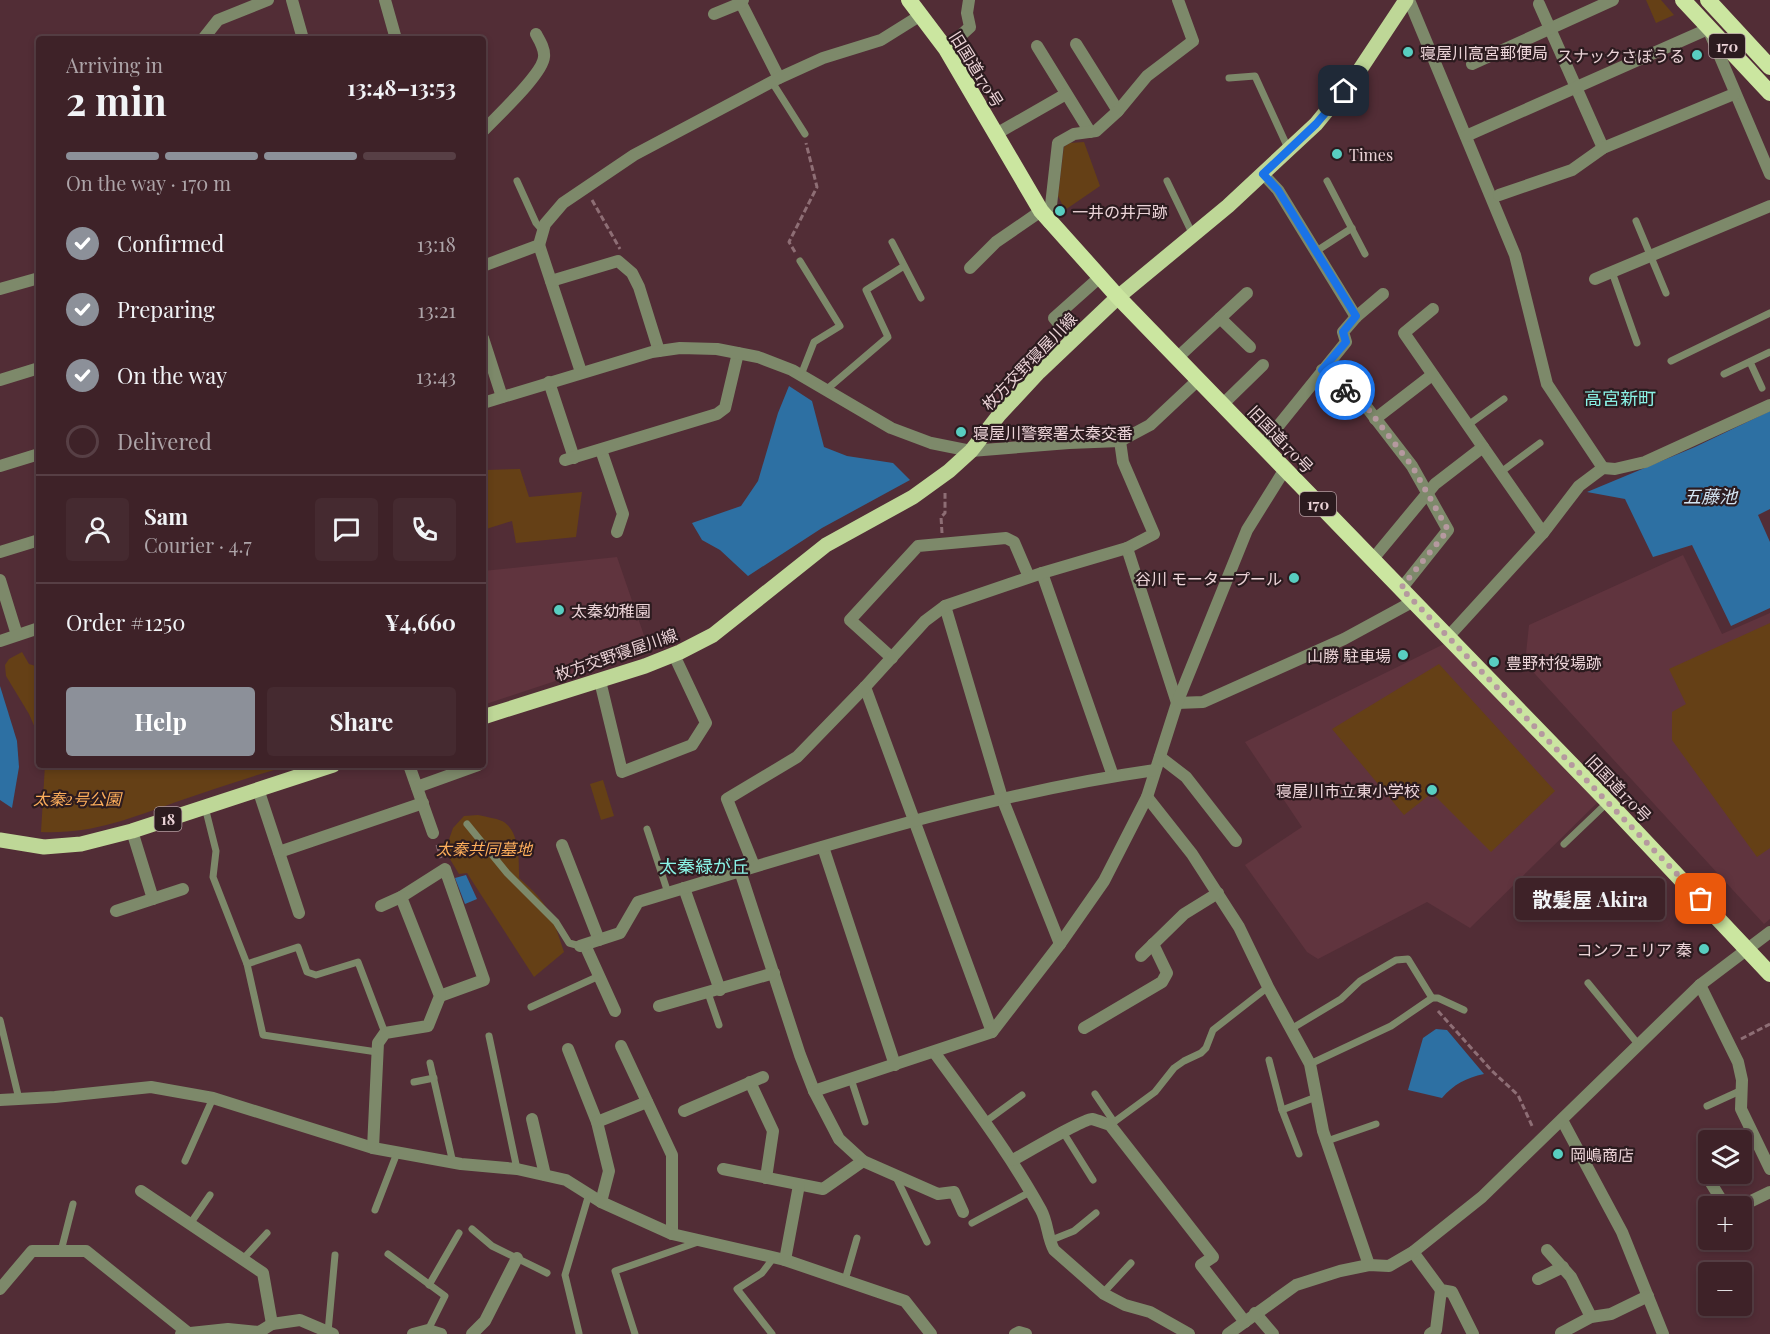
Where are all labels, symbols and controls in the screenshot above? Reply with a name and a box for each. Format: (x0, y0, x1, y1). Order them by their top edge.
street label: 旧国道170号 (945, 27, 1009, 111)
road number: 170 (1709, 34, 1745, 58)
place label: 寝屋川高宮郵便局 (1420, 42, 1548, 63)
marker: 寝屋川高宮郵便局 (1401, 45, 1415, 59)
place label: スナックさぼうる (1557, 45, 1685, 66)
marker: スナックさぼうる (1690, 48, 1704, 62)
text: Arriving in (66, 51, 163, 78)
pin (1318, 65, 1369, 116)
text: 13:48–13:53 (347, 72, 456, 102)
text: 2 min (66, 74, 167, 126)
icon: home (1327, 74, 1360, 107)
place label: Times (1349, 144, 1393, 165)
marker: Times (1330, 147, 1344, 161)
text: On the way · 170 m (66, 169, 231, 196)
place label: 一井の井戸跡 (1072, 201, 1168, 222)
marker: 一井の井戸跡 (1053, 204, 1067, 218)
icon: check (66, 227, 99, 260)
text: Confirmed (117, 228, 224, 258)
text: 13:18 (417, 230, 456, 257)
icon: check (66, 293, 99, 326)
text: Preparing (117, 294, 215, 324)
text: 13:21 (418, 296, 456, 323)
street label: 枚方交野寝屋川線 (977, 308, 1081, 414)
icon: check (66, 359, 99, 392)
text: On the way (117, 360, 227, 390)
courier (1315, 360, 1375, 420)
text: 13:43 (416, 362, 456, 389)
icon: bike (1329, 374, 1362, 407)
district label: 高宮新町 (1584, 386, 1656, 410)
street label: 旧国道170号 (1244, 401, 1318, 477)
place label: 寝屋川警察署太秦交番 (973, 422, 1133, 443)
marker: 寝屋川警察署太秦交番 (954, 425, 968, 439)
text: Delivered (117, 426, 212, 456)
water label: 五藤池 (1683, 484, 1739, 508)
road number: 170 (1300, 492, 1336, 516)
button: person (66, 498, 129, 561)
button: chat (315, 498, 378, 561)
button: phone (393, 498, 456, 561)
text: Sam (144, 501, 188, 531)
text: Courier · 4.7 (144, 531, 252, 558)
place label: 谷川 モータープール (1135, 568, 1282, 589)
marker: 谷川 モータープール (1287, 571, 1301, 585)
place label: 太秦幼稚園 (571, 600, 651, 621)
marker: 太秦幼稚園 (552, 603, 566, 617)
text: Order #1250 (66, 607, 185, 637)
text: ¥4,660 (385, 607, 456, 637)
street label: 枚方交野寝屋川線 (552, 623, 680, 685)
place label: 山勝 駐車場 (1307, 645, 1391, 666)
marker: 山勝 駐車場 (1396, 648, 1410, 662)
place label: 豊野村役場跡 (1506, 652, 1602, 673)
marker: 豊野村役場跡 (1487, 655, 1501, 669)
button: Help (66, 687, 255, 756)
button: Share (267, 687, 456, 756)
street label: 旧国道170号 (1582, 750, 1656, 826)
place label: 寝屋川市立東小学校 (1276, 780, 1420, 801)
marker: 寝屋川市立東小学校 (1425, 783, 1439, 797)
park label: 太秦2号公園 (33, 788, 123, 809)
road number: 18 (154, 807, 182, 831)
park label: 太秦共同墓地 (436, 838, 534, 859)
district label: 太秦緑が丘 (659, 854, 749, 878)
pin (1675, 873, 1726, 924)
callout: 散髪屋 Akira (1515, 878, 1665, 920)
icon: bag (1684, 882, 1717, 915)
text: 散髪屋 Akira (1532, 885, 1648, 912)
place label: コンフェリア 秦 (1576, 939, 1692, 960)
marker: コンフェリア 秦 (1697, 942, 1711, 956)
map controls (1698, 1130, 1752, 1316)
button: layers (1698, 1130, 1752, 1184)
place label: 岡嶋商店 (1570, 1144, 1634, 1165)
marker: 岡嶋商店 (1551, 1147, 1565, 1161)
button: + (1698, 1196, 1752, 1250)
button: − (1698, 1262, 1752, 1316)

